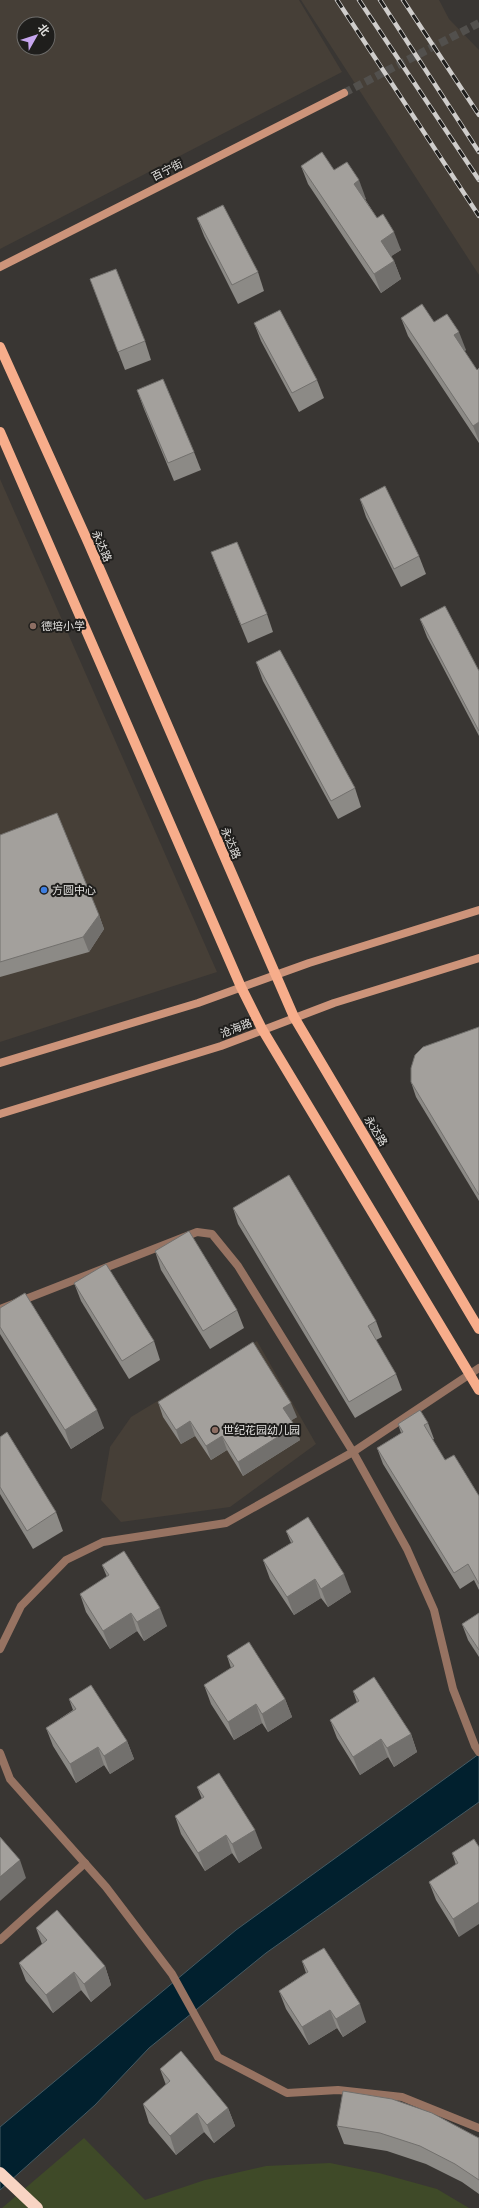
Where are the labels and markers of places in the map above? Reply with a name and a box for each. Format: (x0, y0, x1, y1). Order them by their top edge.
place label: 德培小学 (41, 620, 85, 633)
marker: 德培小学 (28, 621, 38, 631)
place label: 方圆中心 (52, 884, 96, 897)
marker: 方圆中心 (39, 885, 49, 895)
place label: 世纪花园幼儿园 (223, 1424, 300, 1437)
marker: 世纪花园幼儿园 (210, 1425, 220, 1435)

